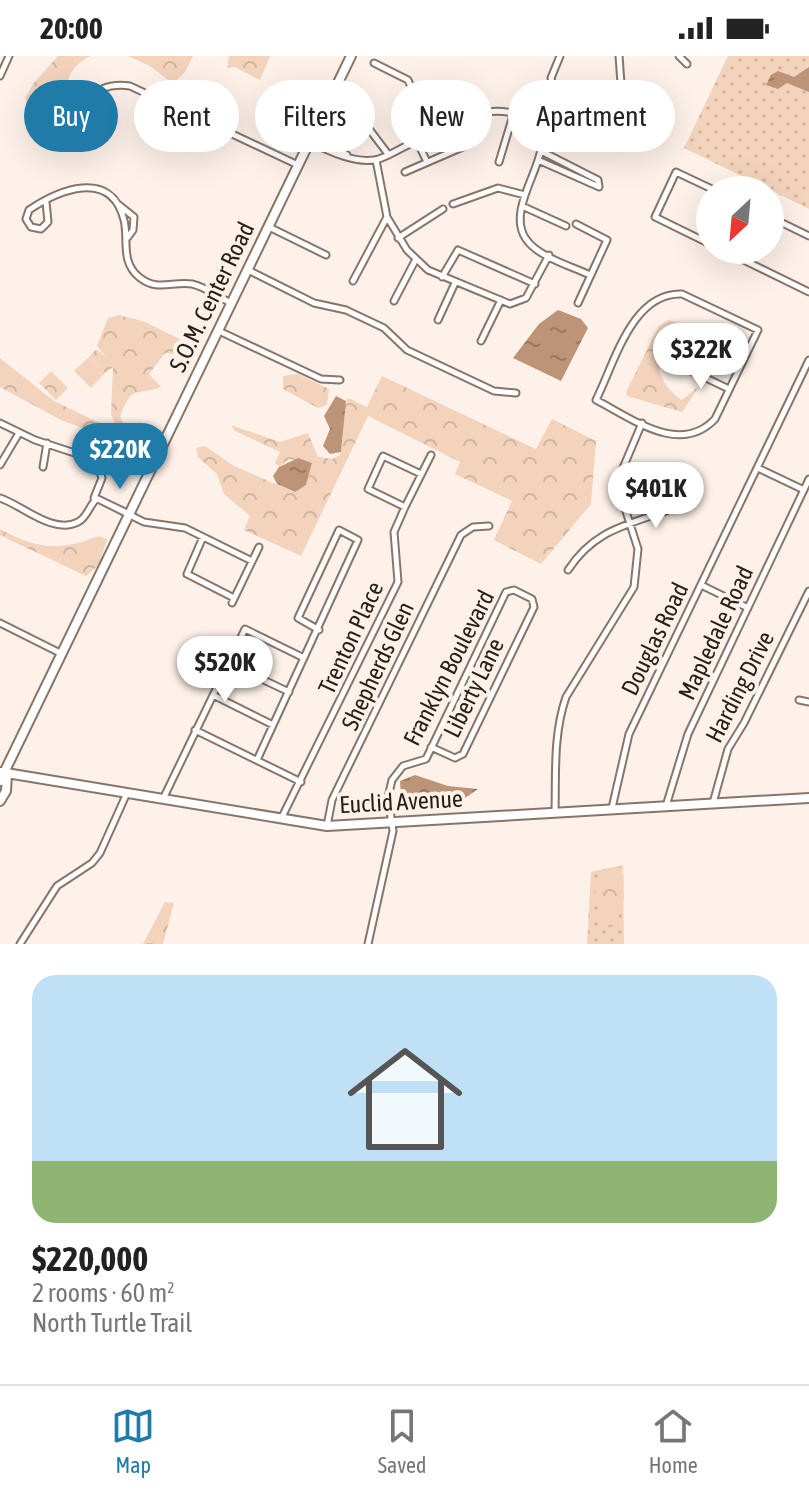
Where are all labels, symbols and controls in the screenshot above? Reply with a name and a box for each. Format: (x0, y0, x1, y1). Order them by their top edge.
text: 20:00 (40, 11, 103, 45)
chip: Buy (24, 80, 118, 152)
chip: Rent (134, 80, 239, 152)
chip: Filters (255, 80, 375, 152)
chip: New (391, 80, 492, 152)
chip: Apartment (508, 80, 675, 152)
north arrow (696, 176, 784, 264)
map controls (696, 176, 784, 264)
street label: S.O.M. Center Road (164, 218, 259, 376)
pin: $322K (645, 323, 757, 391)
text: $322K (671, 334, 731, 364)
pin: $220K (64, 423, 176, 491)
text: $220K (90, 434, 150, 464)
pin: $401K (600, 462, 712, 530)
text: $401K (626, 473, 686, 503)
street label: Mapledale Road (673, 562, 758, 704)
street label: Trenton Place (313, 577, 388, 698)
street label: Douglas Road (616, 578, 693, 699)
street label: Franklyn Boulevard (398, 586, 499, 750)
street label: Shepherds Glen (336, 597, 419, 734)
street label: Harding Drive (700, 627, 779, 747)
street label: Liberty Lane (438, 634, 509, 742)
pin: $520K (169, 636, 281, 704)
text: $520K (195, 647, 255, 677)
street label: Euclid Avenue (339, 785, 463, 818)
icon: home (333, 1027, 477, 1171)
text: $220,000 (32, 1239, 148, 1278)
text: 2 rooms · 60 m² (32, 1278, 174, 1308)
text: North Turtle Trail (32, 1308, 192, 1338)
tab: Map (111, 1404, 155, 1478)
tab: Saved (378, 1404, 426, 1478)
tab: Home (649, 1404, 698, 1478)

